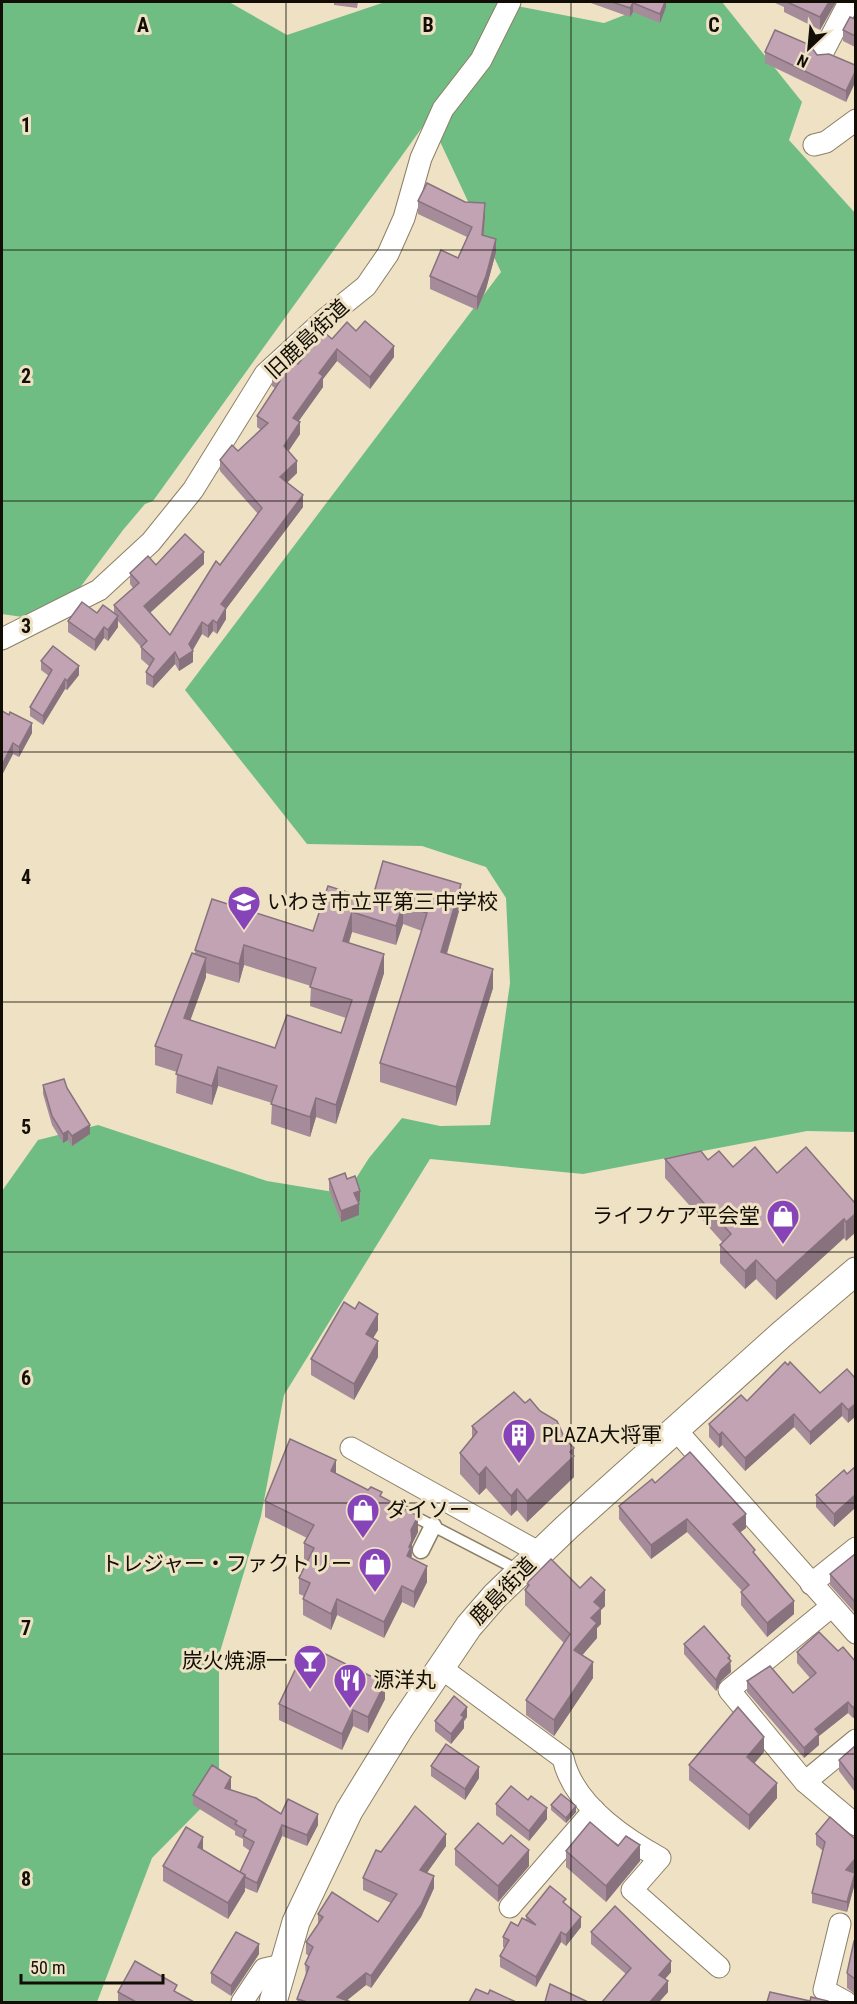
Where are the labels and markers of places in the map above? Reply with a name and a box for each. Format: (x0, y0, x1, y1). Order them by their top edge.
school or university icon: いわき市立平第三中学校 (226, 884, 262, 931)
place label: いわき市立平第三中学校 (267, 890, 498, 914)
shop icon: ライフケア平会堂 (765, 1198, 801, 1245)
place label: ライフケア平会堂 (592, 1204, 760, 1228)
building icon: PLAZA大将軍 (501, 1417, 537, 1464)
place label: PLAZA大将軍 (542, 1423, 662, 1447)
shop icon: ダイソー (345, 1492, 381, 1539)
place label: ダイソー (386, 1498, 470, 1522)
shop icon: トレジャー・ファクトリー (357, 1546, 393, 1593)
place label: トレジャー・ファクトリー (101, 1552, 352, 1576)
bar icon: 炭火焼源一 (292, 1643, 328, 1690)
place label: 炭火焼源一 (182, 1649, 287, 1673)
restaurant icon: 源洋丸 (332, 1662, 368, 1709)
place label: 源洋丸 (373, 1668, 436, 1692)

